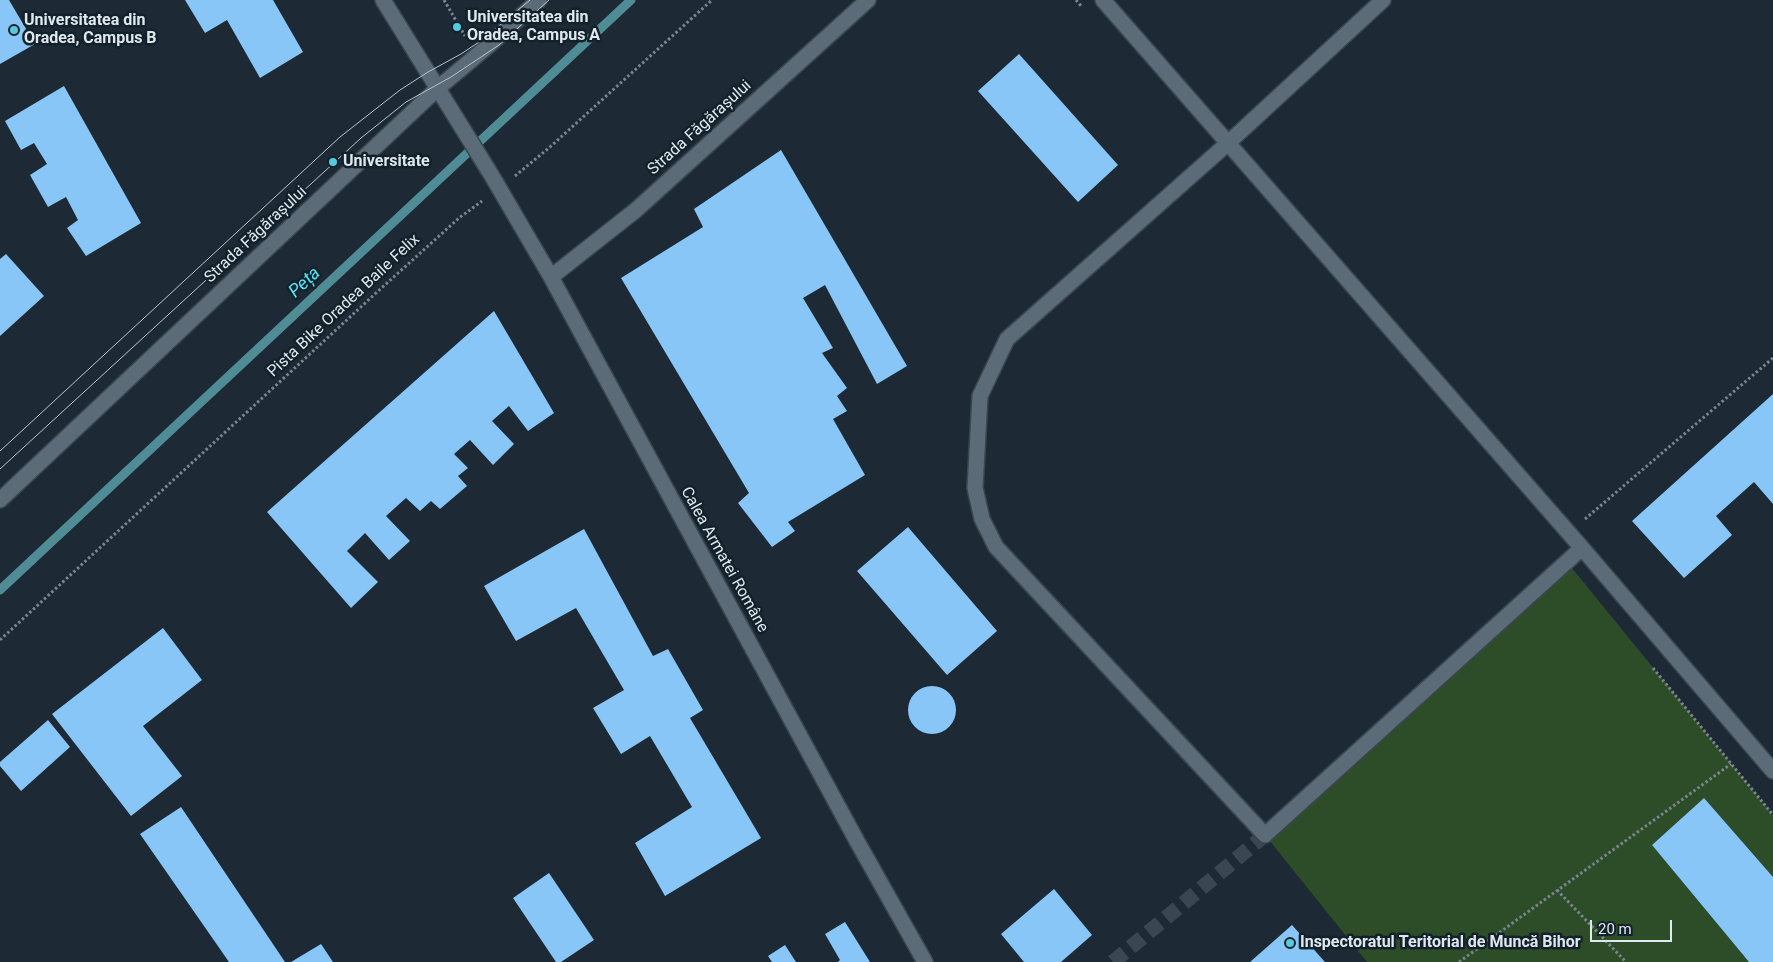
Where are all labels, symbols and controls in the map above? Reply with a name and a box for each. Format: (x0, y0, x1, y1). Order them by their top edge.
place label: Universitatea din Oradea, Campus A (467, 8, 600, 46)
place label: Universitatea din Oradea, Campus B (24, 11, 157, 49)
marker: Universitatea din Oradea, Campus A (451, 21, 463, 33)
marker: Universitatea din Oradea, Campus B (8, 24, 20, 36)
street label: Strada Făgărașului (644, 76, 756, 180)
place label: Universitate (343, 152, 430, 172)
marker: Universitate (327, 156, 339, 168)
street label: Strada Făgărașului (201, 183, 311, 287)
street label: Pista Bike Oradea Baile Felix (264, 230, 424, 382)
water label: Peța (285, 263, 325, 303)
street label: Calea Armatei Române (676, 484, 772, 636)
scale bar (1593, 910, 1676, 942)
text: 20 m (1598, 920, 1632, 938)
place label: Inspectoratul Teritorial de Muncă Bihor (1300, 933, 1581, 953)
marker: Inspectoratul Teritorial de Muncă Bihor (1284, 937, 1296, 949)

